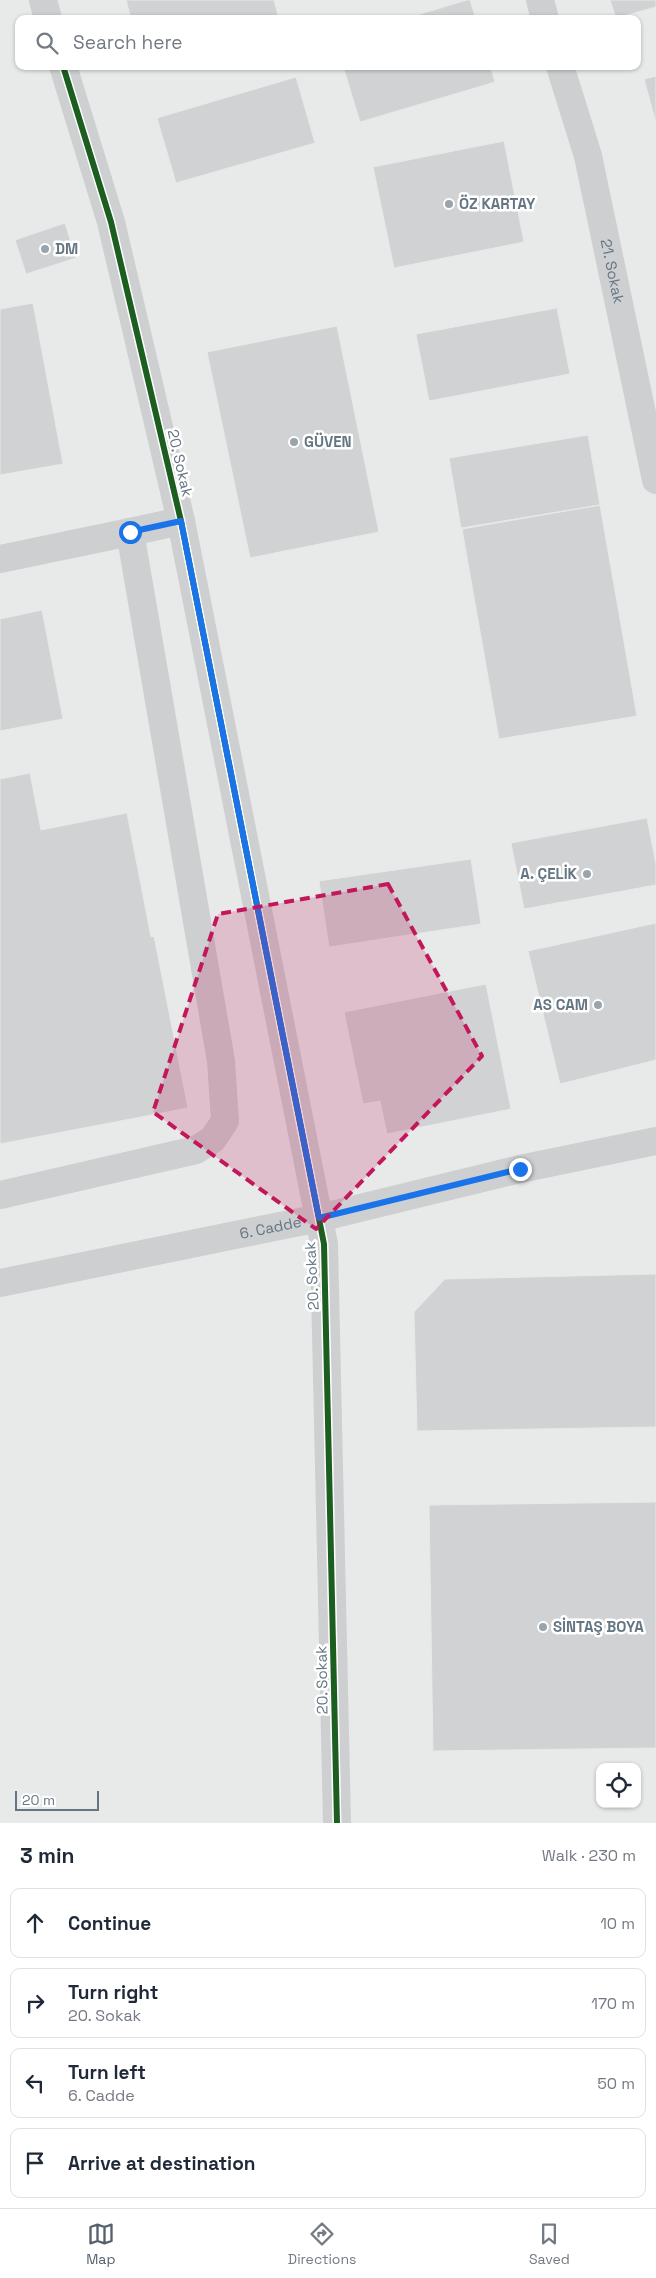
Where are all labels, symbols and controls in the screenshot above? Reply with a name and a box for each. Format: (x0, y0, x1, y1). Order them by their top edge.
search box (15, 15, 641, 70)
icon: search (33, 29, 61, 57)
text: Search here (73, 30, 183, 55)
place label: ÖZ KARTAY (459, 194, 536, 213)
marker: ÖZ KARTAY (443, 198, 455, 210)
street label: 21. Sokak (597, 237, 629, 305)
place label: DM (55, 239, 78, 258)
marker: DM (39, 243, 51, 255)
street label: 20. Sokak (164, 427, 197, 498)
place label: GÜVEN (304, 432, 352, 451)
marker: GÜVEN (288, 436, 300, 448)
route start (119, 521, 142, 544)
place label: A. ÇELİK (520, 864, 578, 883)
marker: A. ÇELİK (581, 868, 593, 880)
place label: AS CAM (533, 995, 588, 1014)
marker: AS CAM (592, 999, 604, 1011)
route end (509, 1158, 532, 1181)
street label: 6. Cadde (238, 1212, 303, 1243)
street label: 20. Sokak (300, 1241, 323, 1311)
place label: SİNTAŞ BOYA (553, 1617, 644, 1636)
marker: SİNTAŞ BOYA (537, 1621, 549, 1633)
street label: 20. Sokak (311, 1646, 332, 1714)
map controls (596, 1763, 641, 1808)
button: locate (596, 1763, 641, 1808)
scale bar (15, 1788, 99, 1811)
text: 20 m (22, 1791, 55, 1809)
text: 3 min (20, 1842, 75, 1869)
text: Walk · 230 m (542, 1845, 636, 1866)
icon: ahead (21, 1909, 49, 1937)
text: Continue (68, 1911, 151, 1936)
text: 10 m (600, 1913, 635, 1934)
text: Turn right (68, 1980, 158, 2005)
icon: right (21, 1989, 49, 2017)
text: 170 m (591, 1993, 635, 2014)
text: 20. Sokak (68, 2005, 141, 2026)
text: Turn left (68, 2060, 146, 2085)
icon: left (21, 2069, 49, 2097)
text: 50 m (597, 2073, 635, 2094)
text: 6. Cadde (68, 2085, 135, 2106)
icon: arrive (21, 2149, 49, 2177)
text: Arrive at destination (68, 2151, 256, 2176)
tab: Map (86, 2220, 115, 2268)
tab: Directions (288, 2220, 356, 2268)
tab: Saved (529, 2220, 570, 2268)

